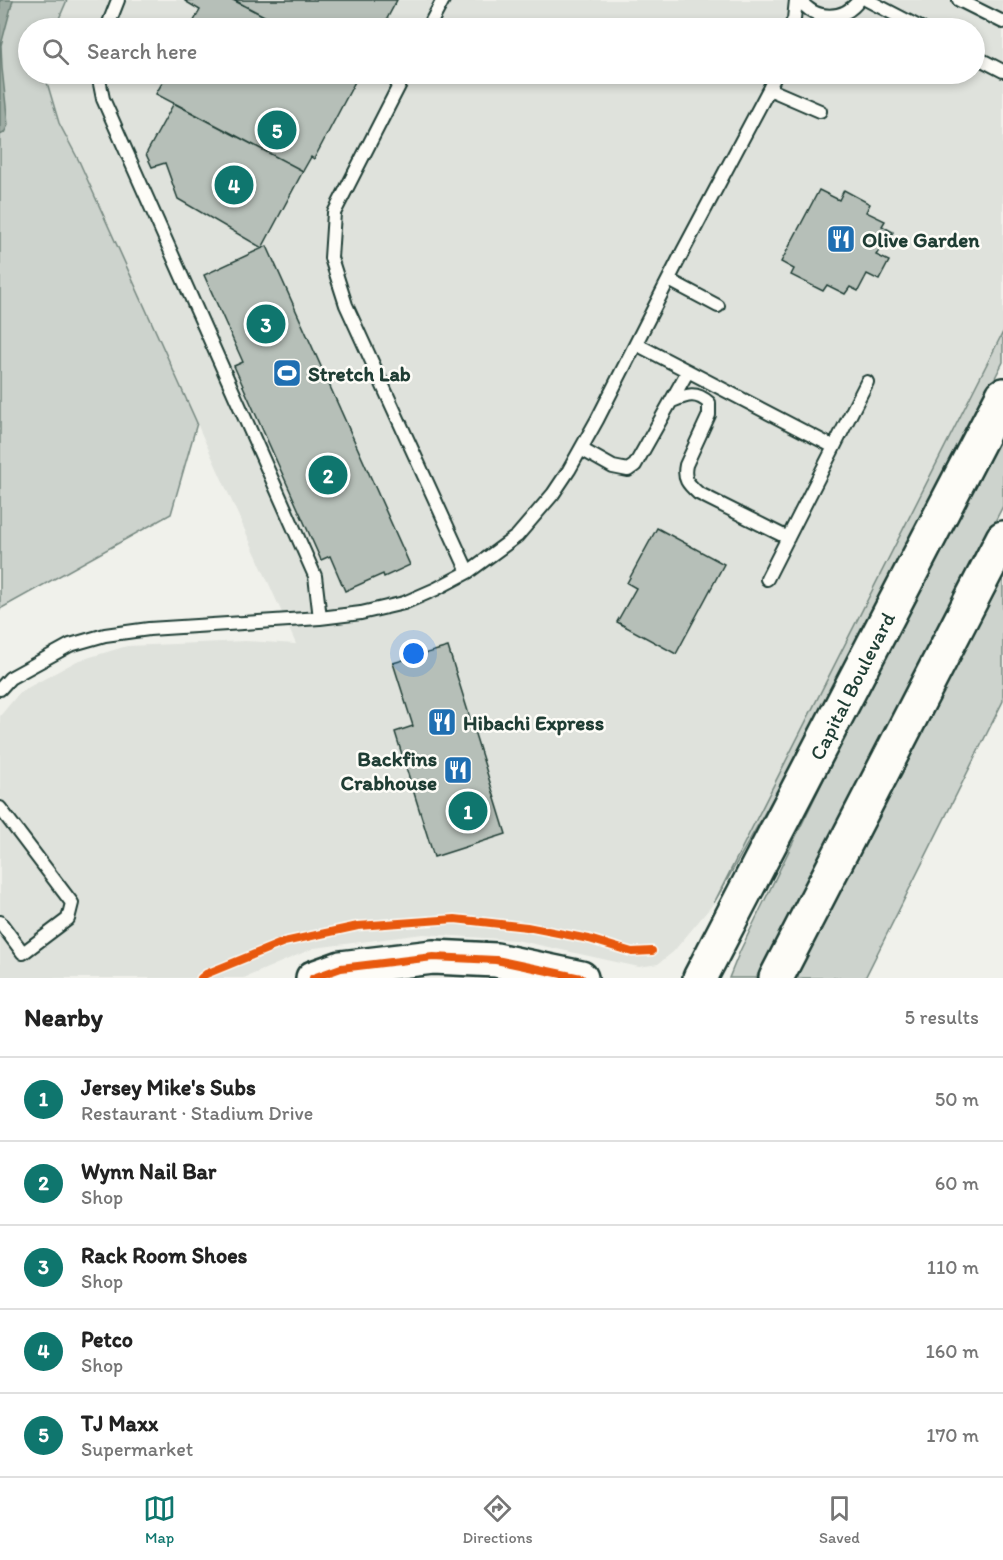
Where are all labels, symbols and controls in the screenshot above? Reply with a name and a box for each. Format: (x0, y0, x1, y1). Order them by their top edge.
search box (18, 18, 985, 84)
icon: search (39, 35, 72, 68)
text: Search here (87, 38, 197, 65)
pin: 5 (258, 108, 296, 152)
pin: 4 (214, 162, 254, 207)
restaurant icon: Olive Garden (825, 223, 857, 255)
place label: Olive Garden (862, 227, 980, 252)
pin: 3 (246, 302, 286, 346)
sports icon: Stretch Lab (271, 357, 303, 389)
place label: Stretch Lab (308, 361, 411, 386)
pin: 2 (308, 452, 348, 498)
street label: Capital Boulevard (804, 607, 900, 764)
your location (399, 639, 428, 668)
restaurant icon: Hibachi Express (426, 706, 458, 738)
place label: Hibachi Express (463, 710, 604, 736)
place label: Backfins Crabhouse (341, 746, 437, 795)
restaurant icon: Backfins Crabhouse (442, 754, 474, 786)
pin: 1 (448, 788, 488, 834)
text: Nearby (24, 1001, 103, 1033)
text: 5 results (905, 1005, 979, 1029)
text: Jersey Mike's Subs (81, 1074, 256, 1101)
text: 1 (39, 1087, 48, 1111)
text: 50 m (935, 1087, 979, 1111)
text: Restaurant · Stadium Drive (81, 1101, 313, 1125)
text: Wynn Nail Bar (81, 1158, 216, 1185)
text: 2 (38, 1171, 49, 1195)
text: 60 m (935, 1171, 979, 1195)
text: Shop (81, 1185, 123, 1209)
text: Rack Room Shoes (81, 1242, 247, 1269)
text: 3 (38, 1255, 49, 1279)
text: 110 m (927, 1255, 979, 1279)
text: Shop (81, 1269, 123, 1293)
text: Petco (81, 1326, 133, 1353)
text: 4 (37, 1339, 50, 1363)
text: 160 m (926, 1339, 979, 1363)
text: Shop (81, 1353, 123, 1377)
text: TJ Maxx (81, 1410, 158, 1437)
text: 5 (38, 1423, 49, 1447)
text: 170 m (926, 1423, 979, 1447)
text: Supermarket (81, 1437, 193, 1461)
tab: Map (143, 1492, 176, 1547)
tab: Directions (462, 1492, 533, 1547)
tab: Saved (819, 1492, 860, 1547)

